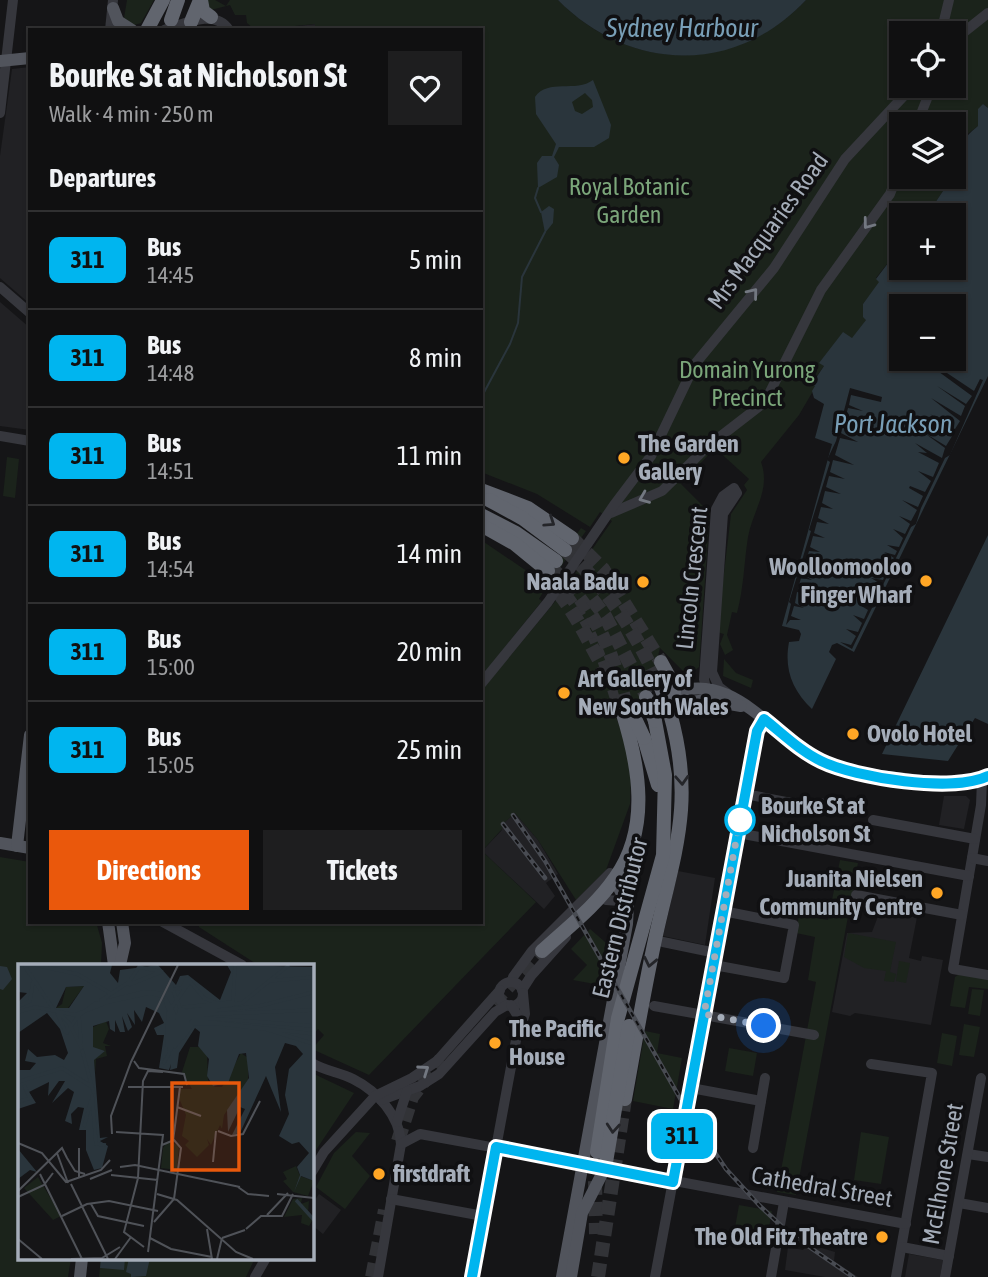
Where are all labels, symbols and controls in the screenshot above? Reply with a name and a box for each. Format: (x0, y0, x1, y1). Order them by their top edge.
water label: Sydney Harbour (605, 13, 759, 43)
map controls (889, 21, 966, 371)
button: locate (889, 21, 966, 98)
button: heart (388, 51, 462, 125)
text: Bourke St at Nicholson St (49, 56, 347, 94)
text: Walk · 4 min · 250 m (49, 101, 213, 127)
button: layers (889, 112, 966, 189)
street label: Mrs Macquaries Road (702, 147, 833, 314)
text: Departures (49, 163, 156, 193)
park label: Royal Botanic Garden (569, 173, 689, 228)
button: + (889, 203, 966, 280)
one-way arrow (863, 216, 876, 229)
text: Bus (147, 232, 181, 262)
text: 5 min (409, 245, 462, 275)
text: 311 (71, 246, 104, 273)
text: 14:45 (147, 262, 194, 288)
one-way arrow (745, 289, 758, 301)
button: − (889, 294, 966, 371)
text: Bus (147, 330, 181, 360)
text: 8 min (409, 343, 462, 373)
text: 311 (71, 344, 104, 371)
park label: Domain Yurong Precinct (679, 356, 816, 411)
text: 14:48 (147, 360, 194, 386)
water label: Port Jackson (834, 409, 953, 439)
text: Bus (147, 428, 181, 458)
place label: The Garden Gallery (638, 430, 739, 485)
text: 11 min (397, 441, 462, 471)
text: 311 (71, 442, 104, 469)
marker: The Garden Gallery (616, 450, 632, 466)
text: 14:51 (147, 458, 194, 484)
one-way arrow (639, 490, 651, 504)
street label: Lincoln Crescent (671, 505, 712, 651)
one-way arrow (542, 514, 555, 526)
text: Bus (147, 526, 181, 556)
text: 14 min (397, 539, 462, 569)
text: 311 (71, 540, 104, 567)
place label: Woolloomooloo Finger Wharf (768, 553, 912, 608)
text: 14:54 (147, 556, 194, 582)
place label: Naala Badu (526, 568, 629, 595)
marker: Woolloomooloo Finger Wharf (918, 573, 934, 589)
marker: Naala Badu (635, 574, 651, 590)
text: Bus (147, 624, 181, 654)
text: 20 min (397, 637, 462, 667)
text: 311 (71, 638, 104, 665)
text: 15:00 (147, 654, 195, 680)
place label: Art Gallery of New South Wales (577, 665, 729, 720)
marker: Art Gallery of New South Wales (556, 685, 572, 701)
place label: Ovolo Hotel (867, 720, 972, 747)
text: Bus (147, 722, 181, 752)
marker: Ovolo Hotel (845, 726, 861, 742)
text: 25 min (397, 735, 462, 765)
text: 311 (71, 736, 104, 763)
text: 15:05 (147, 752, 195, 778)
one-way arrow (675, 775, 690, 786)
place label: Bourke St at Nicholson St (761, 792, 871, 847)
marker: Bourke St at Nicholson St (725, 805, 755, 835)
button: Directions (49, 830, 249, 910)
button: Tickets (263, 830, 462, 910)
street label: Eastern Distributor (587, 834, 653, 1001)
place label: Juanita Nielsen Community Centre (759, 865, 923, 920)
marker: Juanita Nielsen Community Centre (929, 885, 945, 901)
one-way arrow (644, 956, 659, 968)
inset map (18, 964, 313, 1260)
your location (746, 1008, 781, 1043)
place label: The Pacific House (509, 1015, 603, 1070)
marker: The Pacific House (487, 1035, 503, 1051)
one-way arrow (416, 1066, 429, 1078)
street label: McElhone Street (917, 1101, 968, 1247)
line badge: 311 (642, 1113, 722, 1159)
text: 311 (665, 1122, 699, 1149)
one-way arrow (606, 1123, 621, 1134)
place label: firstdraft (392, 1160, 470, 1187)
street label: Cathedral Street (749, 1161, 895, 1212)
marker: firstdraft (371, 1166, 387, 1182)
place label: The Old Fitz Theatre (695, 1223, 868, 1250)
marker: The Old Fitz Theatre (874, 1229, 890, 1245)

